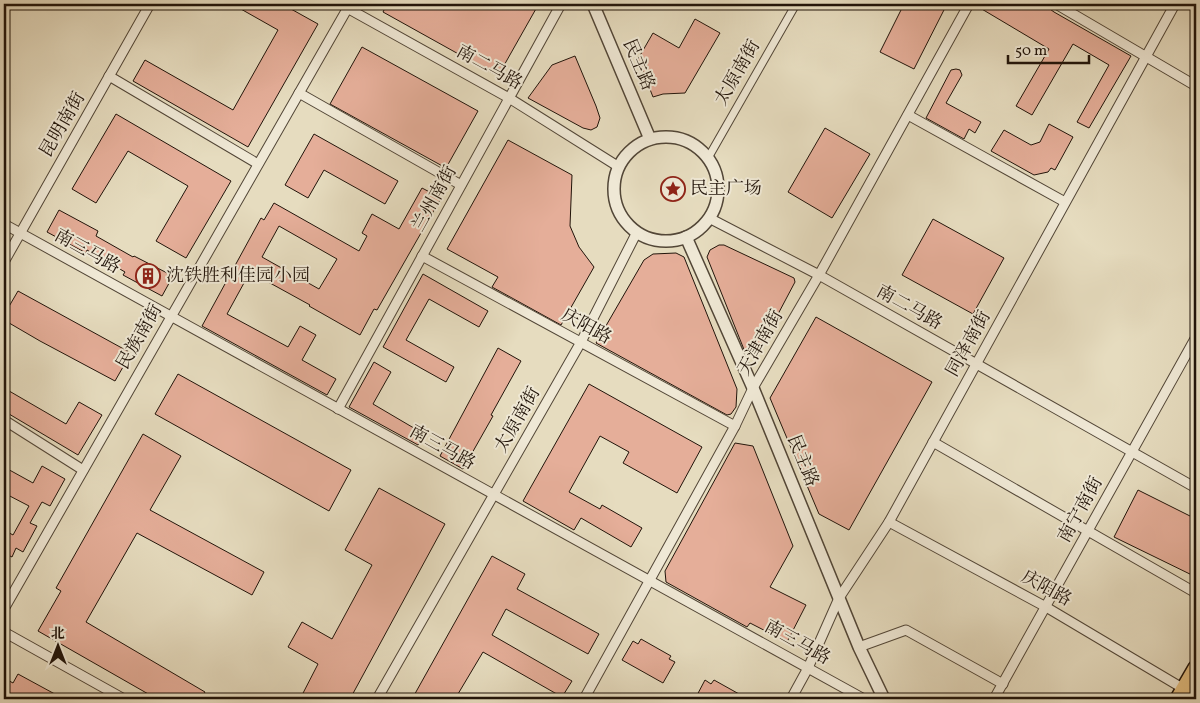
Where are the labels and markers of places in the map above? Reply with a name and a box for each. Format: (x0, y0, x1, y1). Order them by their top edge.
place icon: 民主广场 (660, 176, 686, 202)
place label: 民主广场 (690, 177, 762, 202)
building icon: 沈铁胜利佳园小园 (135, 263, 161, 289)
place label: 沈铁胜利佳园小园 (166, 264, 310, 289)

